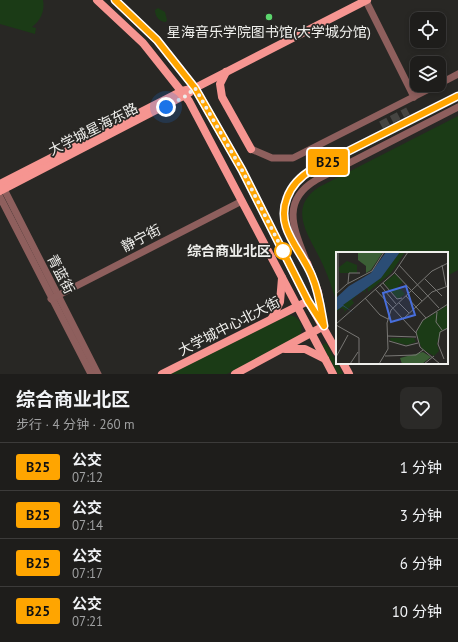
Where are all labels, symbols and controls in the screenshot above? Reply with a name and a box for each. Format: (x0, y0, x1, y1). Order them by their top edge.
marker: 星海音乐学院图书馆(大学城分馆) (264, 12, 274, 22)
map controls (410, 12, 446, 92)
button: locate (410, 12, 446, 48)
place label: 星海音乐学院图书馆(大学城分馆) (167, 23, 371, 41)
button: layers (410, 56, 446, 92)
your location (156, 97, 176, 117)
street label: 大学城星海东路 (45, 99, 141, 159)
line badge: B25 (305, 149, 351, 175)
text: B25 (316, 153, 340, 171)
street label: 静宁街 (118, 220, 164, 256)
place label: 综合商业北区 (187, 242, 271, 260)
marker: 综合商业北区 (274, 242, 292, 260)
street label: 青蓝街 (43, 251, 79, 297)
inset map (336, 252, 448, 364)
street label: 大学城中心北大街 (175, 293, 283, 359)
text: 综合商业北区 (16, 387, 130, 411)
button: heart (400, 387, 442, 429)
text: 步行 · 4 分钟 · 260 m (16, 416, 135, 433)
text: 公交 (72, 450, 102, 469)
text: B25 (26, 458, 50, 476)
text: 1 分钟 (400, 458, 442, 477)
text: 07:12 (72, 469, 103, 486)
text: 公交 (72, 498, 102, 517)
text: B25 (26, 506, 50, 524)
text: 3 分钟 (400, 506, 442, 525)
text: 07:14 (72, 517, 103, 534)
text: 公交 (72, 546, 102, 565)
text: B25 (26, 554, 50, 572)
text: 6 分钟 (400, 554, 442, 573)
text: 07:17 (72, 565, 103, 582)
text: 公交 (72, 594, 102, 613)
text: B25 (26, 602, 50, 620)
text: 10 分钟 (392, 602, 442, 621)
text: 07:21 (72, 613, 103, 630)

